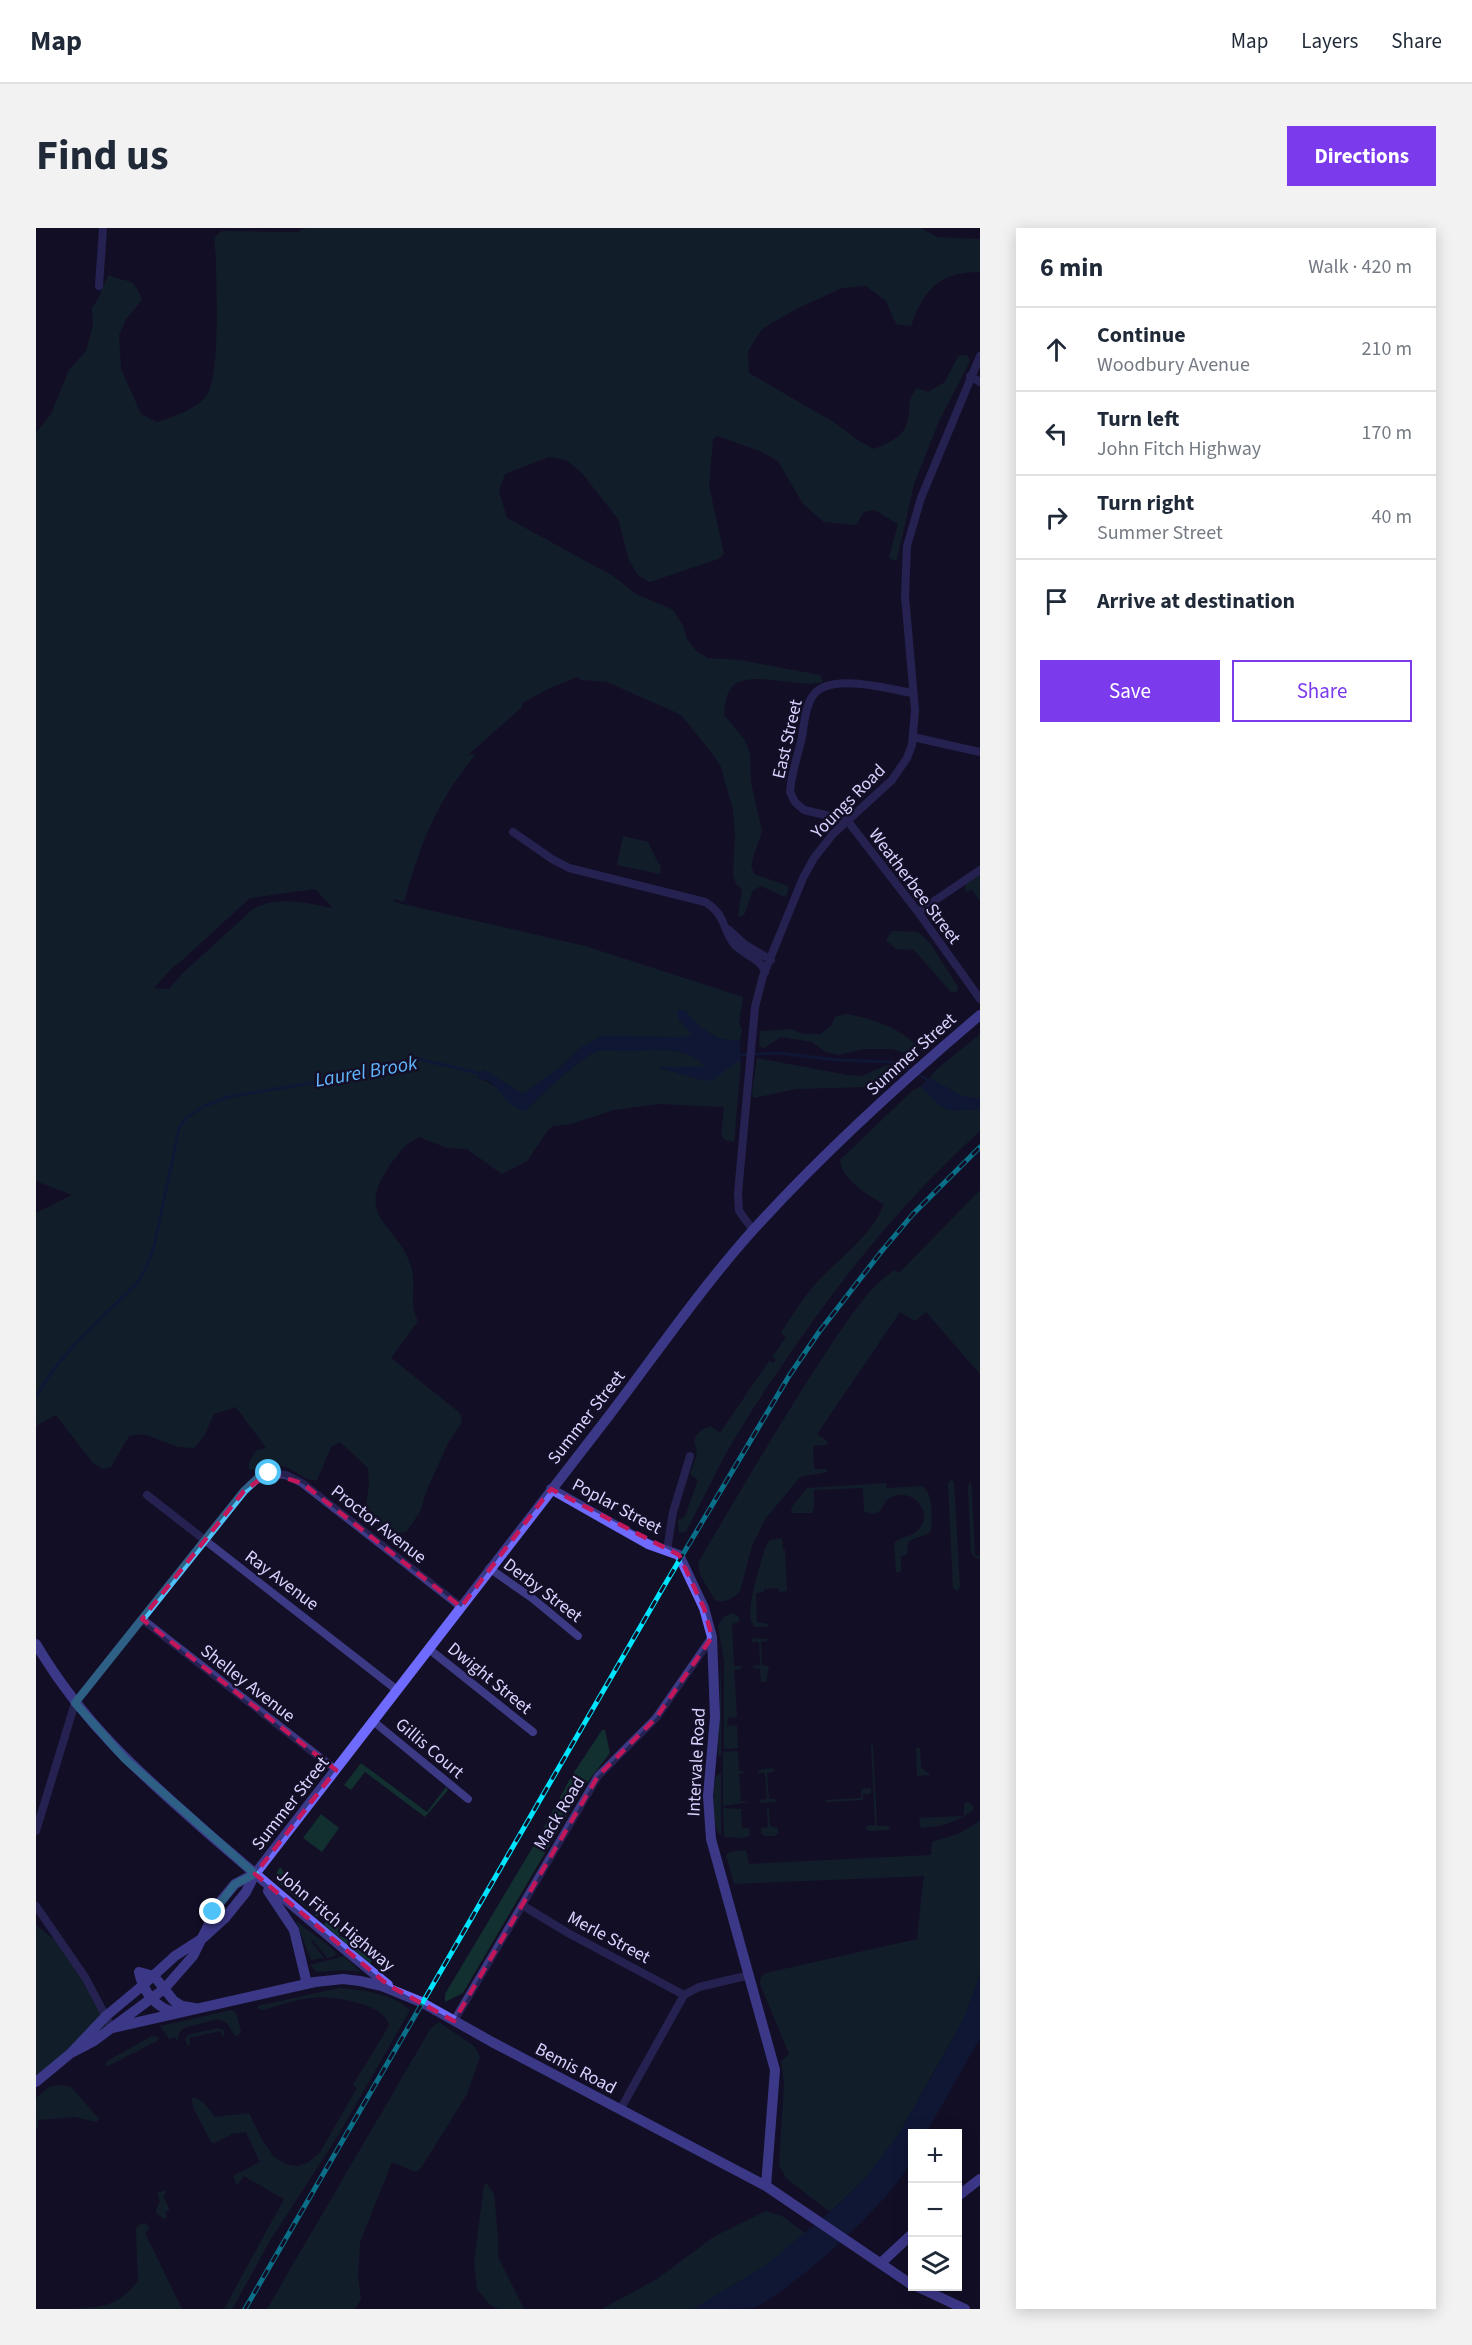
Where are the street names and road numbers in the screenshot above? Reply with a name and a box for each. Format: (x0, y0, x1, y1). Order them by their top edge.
street label: East Street (766, 697, 809, 781)
street label: Youngs Road (805, 759, 891, 845)
street label: Weatherbee Street (863, 823, 966, 949)
street label: Summer Street (861, 1007, 962, 1102)
street label: Summer Street (542, 1365, 631, 1470)
street label: Poplar Street (568, 1472, 666, 1541)
street label: Proctor Avenue (326, 1479, 432, 1570)
street label: Ray Avenue (240, 1544, 324, 1617)
street label: Derby Street (498, 1552, 587, 1628)
street label: Dwight Street (442, 1637, 537, 1720)
street label: Shelley Avenue (195, 1638, 300, 1728)
street label: Intervale Road (681, 1707, 712, 1817)
street label: Gillis Court (390, 1712, 469, 1784)
street label: Summer Street (246, 1751, 335, 1856)
street label: Mack Road (528, 1772, 591, 1855)
street label: John Fitch Highway (271, 1863, 401, 1978)
street label: Merle Street (563, 1905, 655, 1970)
street label: Bemis Road (531, 2037, 621, 2100)

